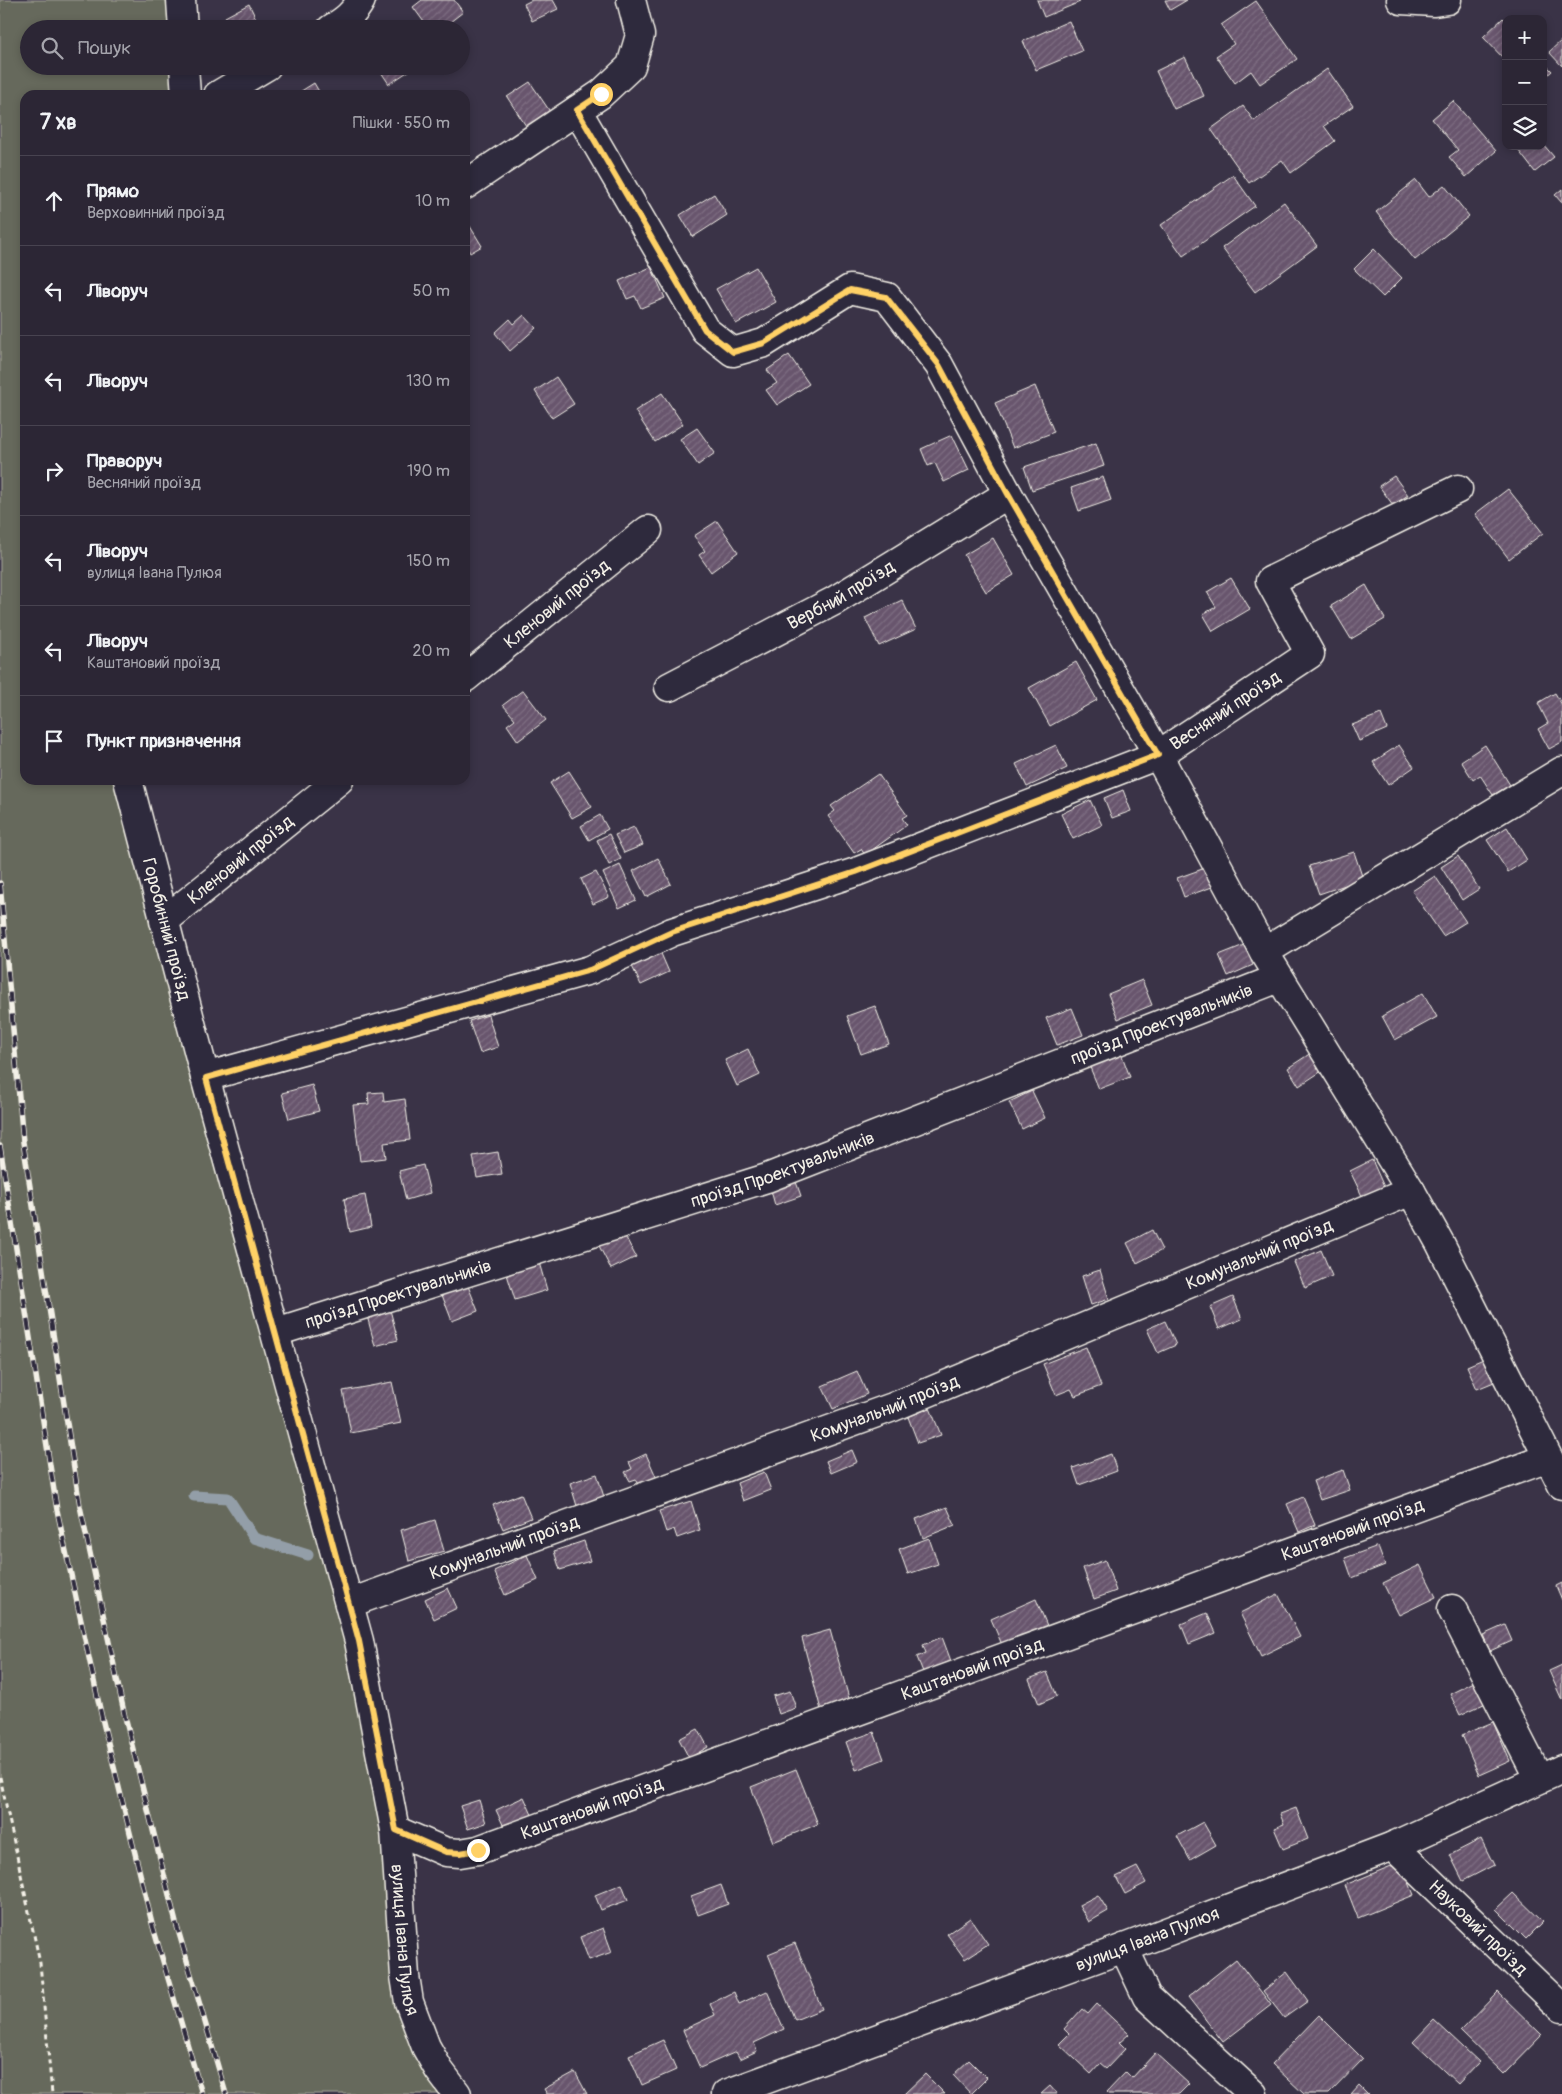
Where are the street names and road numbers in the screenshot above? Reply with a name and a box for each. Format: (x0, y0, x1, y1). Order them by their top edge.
street label: Кленовий проїзд (499, 554, 615, 654)
street label: Вербний проїзд (783, 555, 899, 635)
street label: Весняний проїзд (1165, 665, 1285, 755)
street label: Кленовий проїзд (183, 810, 298, 909)
street label: Горобинний проїзд (137, 855, 196, 1003)
street label: проїзд Проектувальників (1067, 978, 1256, 1070)
street label: проїзд Проектувальників (688, 1126, 878, 1213)
street label: Комунальний проїзд (1182, 1213, 1336, 1295)
street label: проїзд Проектувальників (302, 1254, 494, 1334)
street label: Комунальний проїзд (807, 1369, 962, 1447)
street label: Каштановий проїзд (1278, 1493, 1427, 1566)
street label: Комунальний проїзд (426, 1510, 582, 1585)
street label: Каштановий проїзд (898, 1632, 1047, 1706)
street label: Каштановий проїзд (517, 1772, 666, 1845)
street label: вулиця Івана Пулюя (386, 1863, 424, 2019)
street label: Науковий проїзд (1424, 1875, 1533, 1981)
street label: вулиця Івана Пулюя (1072, 1901, 1222, 1976)

